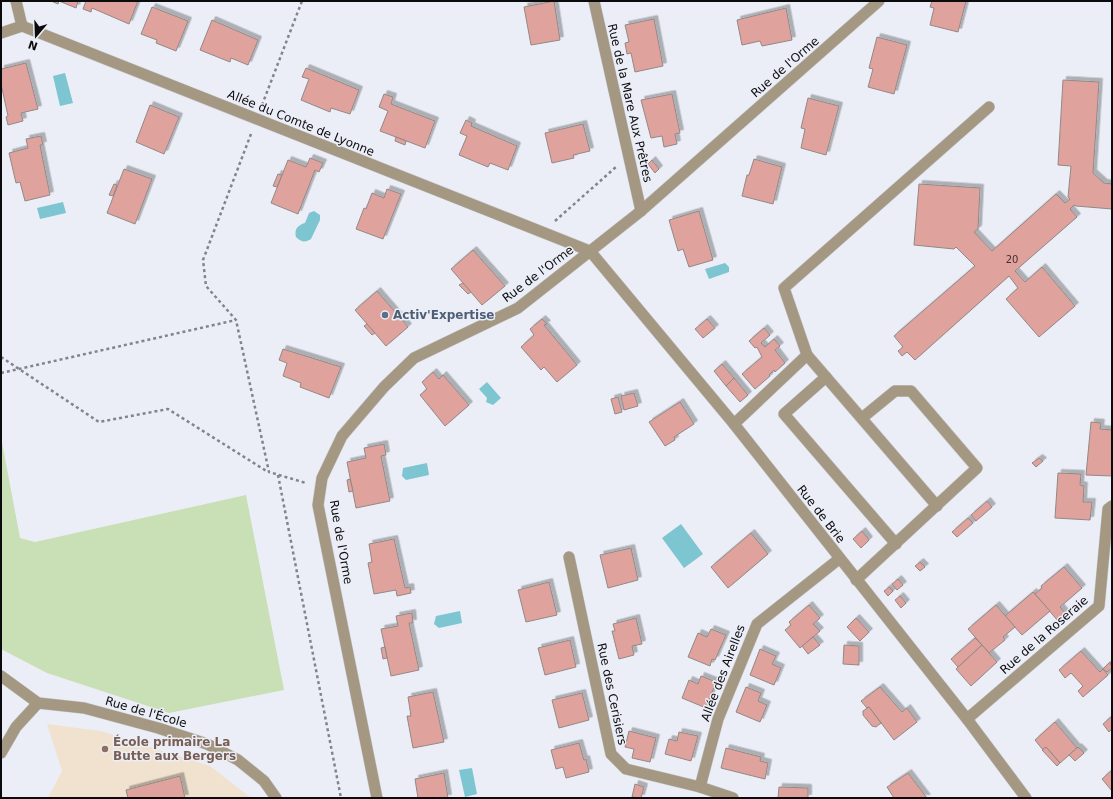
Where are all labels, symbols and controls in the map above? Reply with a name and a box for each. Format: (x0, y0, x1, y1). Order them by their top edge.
north arrow (16, 16, 56, 56)
street label: Rue de la Mare Aux Prêtres (605, 22, 655, 184)
street label: Rue de l'Orme (748, 34, 822, 100)
text: N (26, 37, 39, 53)
street label: Allée du Comte de Lyonne (225, 87, 377, 159)
street label: Rue de l'Orme (500, 243, 576, 305)
house number: 20 (1006, 254, 1018, 265)
place label: Activ'Expertise (393, 308, 494, 322)
marker: Activ'Expertise (380, 310, 390, 320)
street label: Rue de Brie (794, 482, 848, 546)
street label: Rue de l'Orme (327, 499, 355, 585)
street label: Rue de la Roseraie (997, 593, 1091, 677)
street label: Allée des Airelles (698, 623, 748, 723)
street label: Rue des Cerisiers (594, 642, 630, 746)
street label: Rue de l'École (104, 693, 189, 730)
place label: École primaire La Butte aux Bergers (113, 734, 236, 763)
marker: École primaire La Butte aux Bergers (100, 744, 110, 754)

